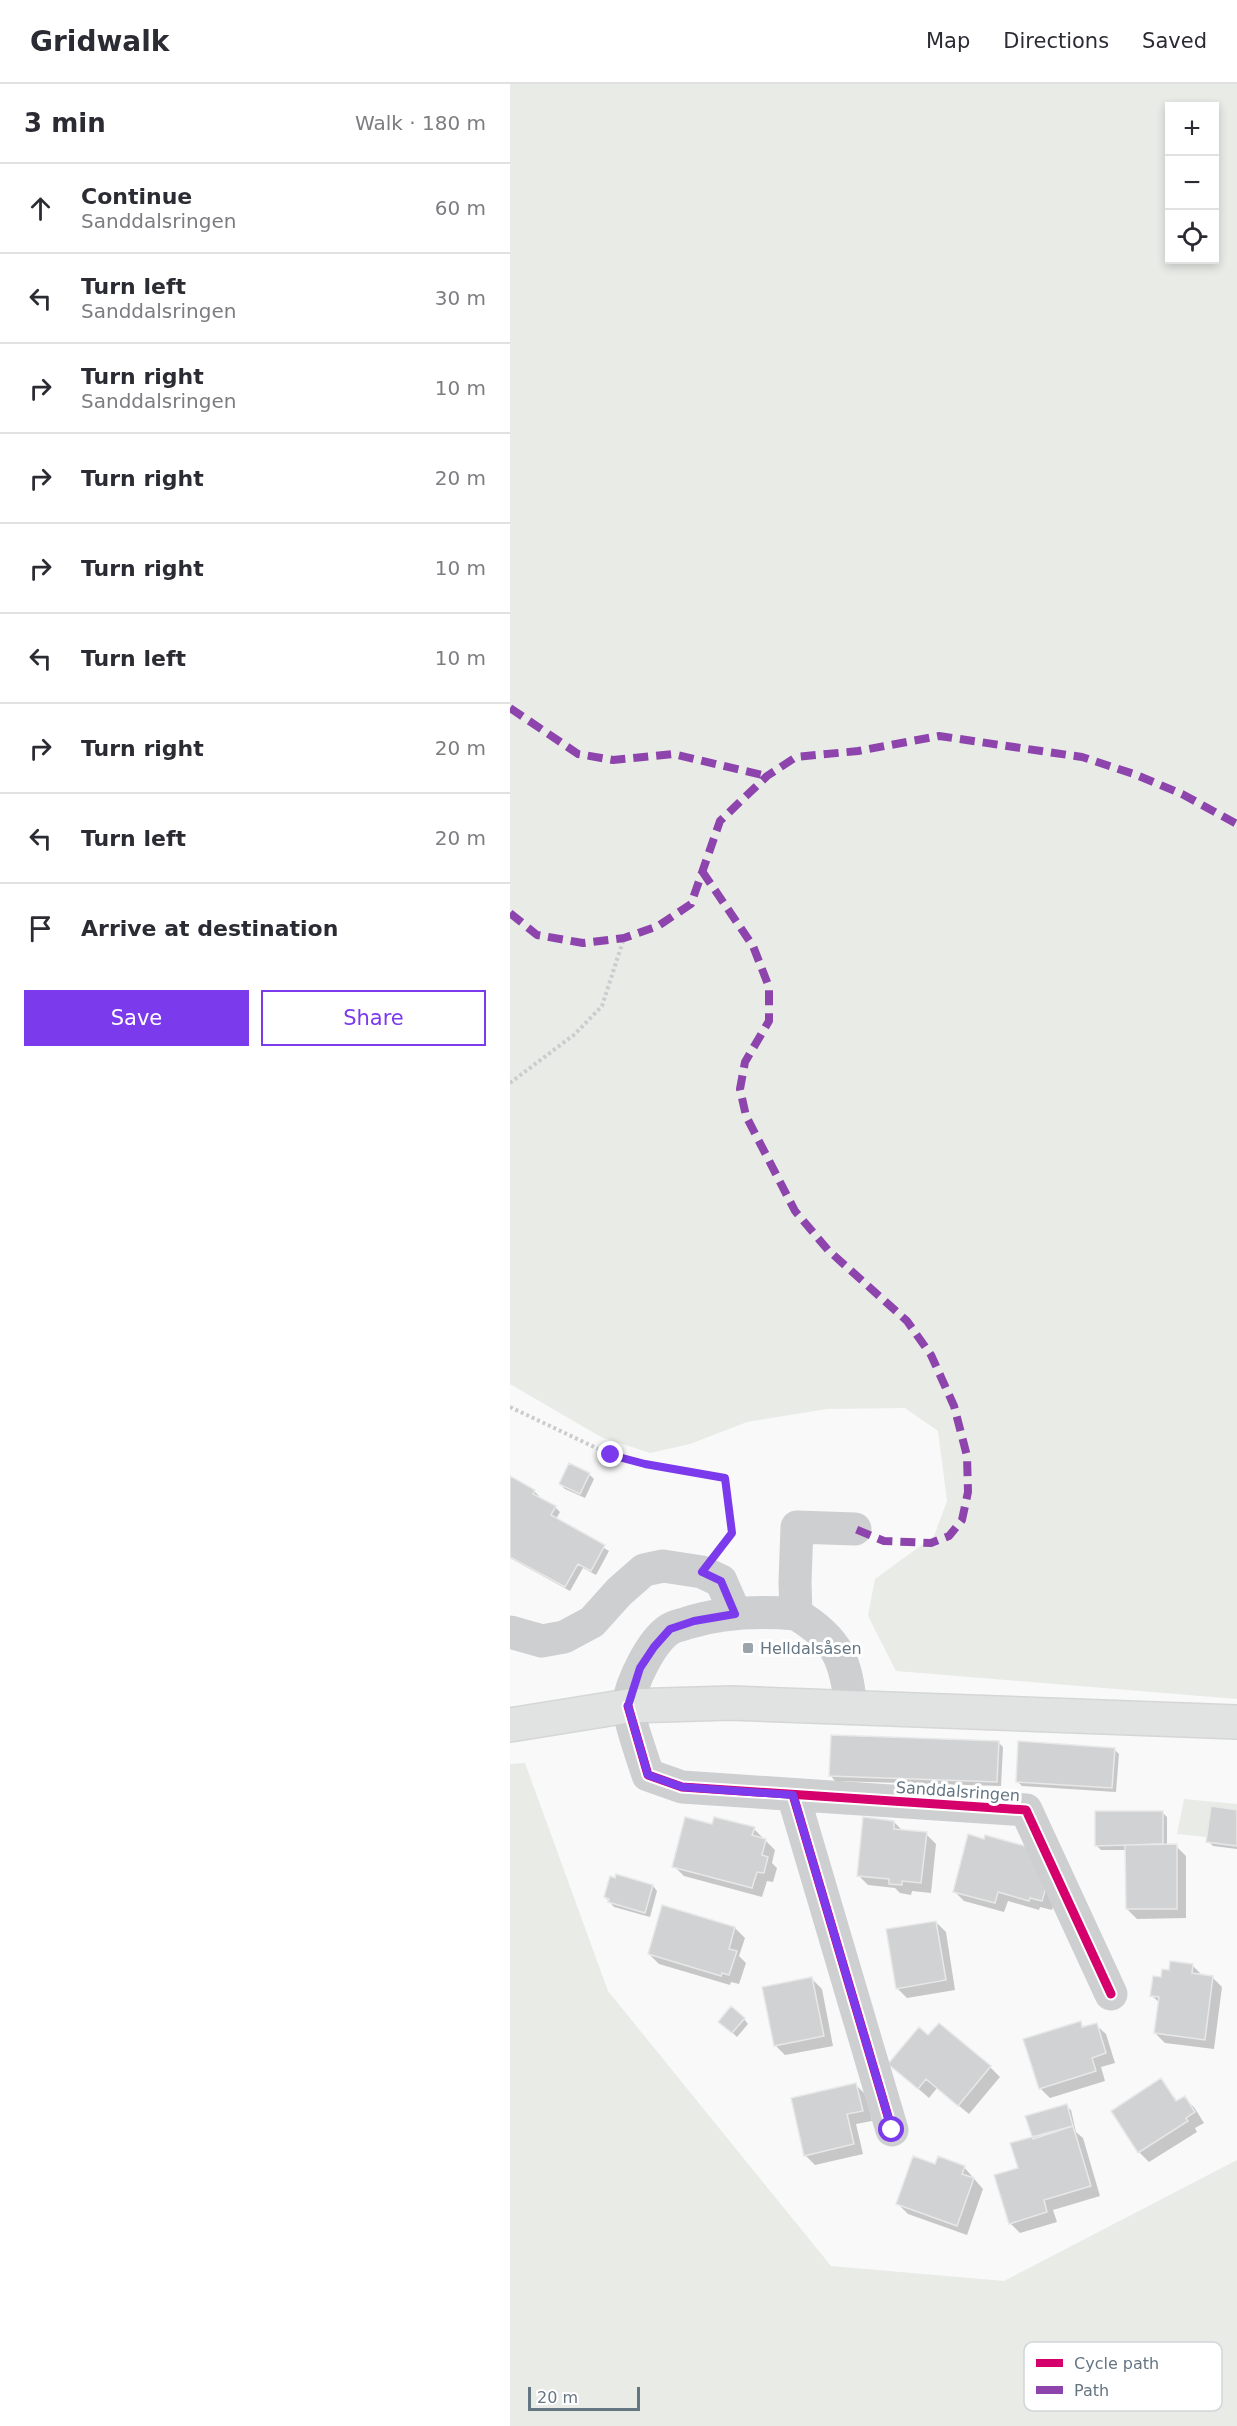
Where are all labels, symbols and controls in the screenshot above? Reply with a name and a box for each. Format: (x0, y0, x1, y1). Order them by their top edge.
text: Gridwalk (30, 25, 169, 58)
text: Map (926, 29, 970, 53)
text: Directions (1003, 29, 1109, 53)
text: Saved (1142, 29, 1207, 53)
map controls (1165, 102, 1219, 264)
button: + (1165, 102, 1219, 156)
text: 3 min (24, 108, 106, 138)
text: Walk · 180 m (355, 111, 486, 135)
button: − (1165, 156, 1219, 210)
text: Continue (81, 184, 192, 209)
icon: ahead (24, 192, 57, 225)
text: 60 m (435, 196, 486, 220)
text: Sanddalsringen (81, 209, 236, 233)
button: locate (1165, 210, 1219, 264)
text: Turn left (81, 274, 186, 299)
icon: left (24, 282, 57, 315)
text: 30 m (435, 286, 486, 310)
text: Sanddalsringen (81, 299, 236, 323)
text: Turn right (81, 364, 204, 389)
icon: right (24, 372, 57, 405)
text: 10 m (435, 376, 486, 400)
text: Sanddalsringen (81, 389, 236, 413)
icon: right (24, 462, 57, 495)
text: Turn right (81, 466, 204, 491)
text: 20 m (435, 466, 486, 490)
icon: right (24, 552, 57, 585)
text: Turn right (81, 556, 204, 581)
text: 10 m (435, 556, 486, 580)
icon: left (24, 642, 57, 675)
text: Turn left (81, 646, 186, 671)
text: 10 m (435, 646, 486, 670)
icon: right (24, 732, 57, 765)
text: Turn right (81, 736, 204, 761)
text: 20 m (435, 736, 486, 760)
icon: left (24, 822, 57, 855)
text: Turn left (81, 826, 186, 851)
text: 20 m (435, 826, 486, 850)
icon: arrive (24, 912, 57, 945)
text: Arrive at destination (81, 916, 338, 941)
button: Save (24, 990, 249, 1046)
button: Share (261, 990, 486, 1046)
route end (597, 1441, 623, 1467)
place label: Helldalsåsen (760, 1639, 862, 1658)
marker: Helldalsåsen (741, 1641, 755, 1655)
street label: Sanddalsringen (895, 1778, 1021, 1805)
route start (878, 2116, 904, 2142)
legend (1024, 2342, 1222, 2411)
text: Cycle path (1074, 2354, 1159, 2373)
text: Path (1074, 2381, 1109, 2400)
scale bar (528, 2384, 640, 2412)
text: 20 m (537, 2388, 578, 2407)

